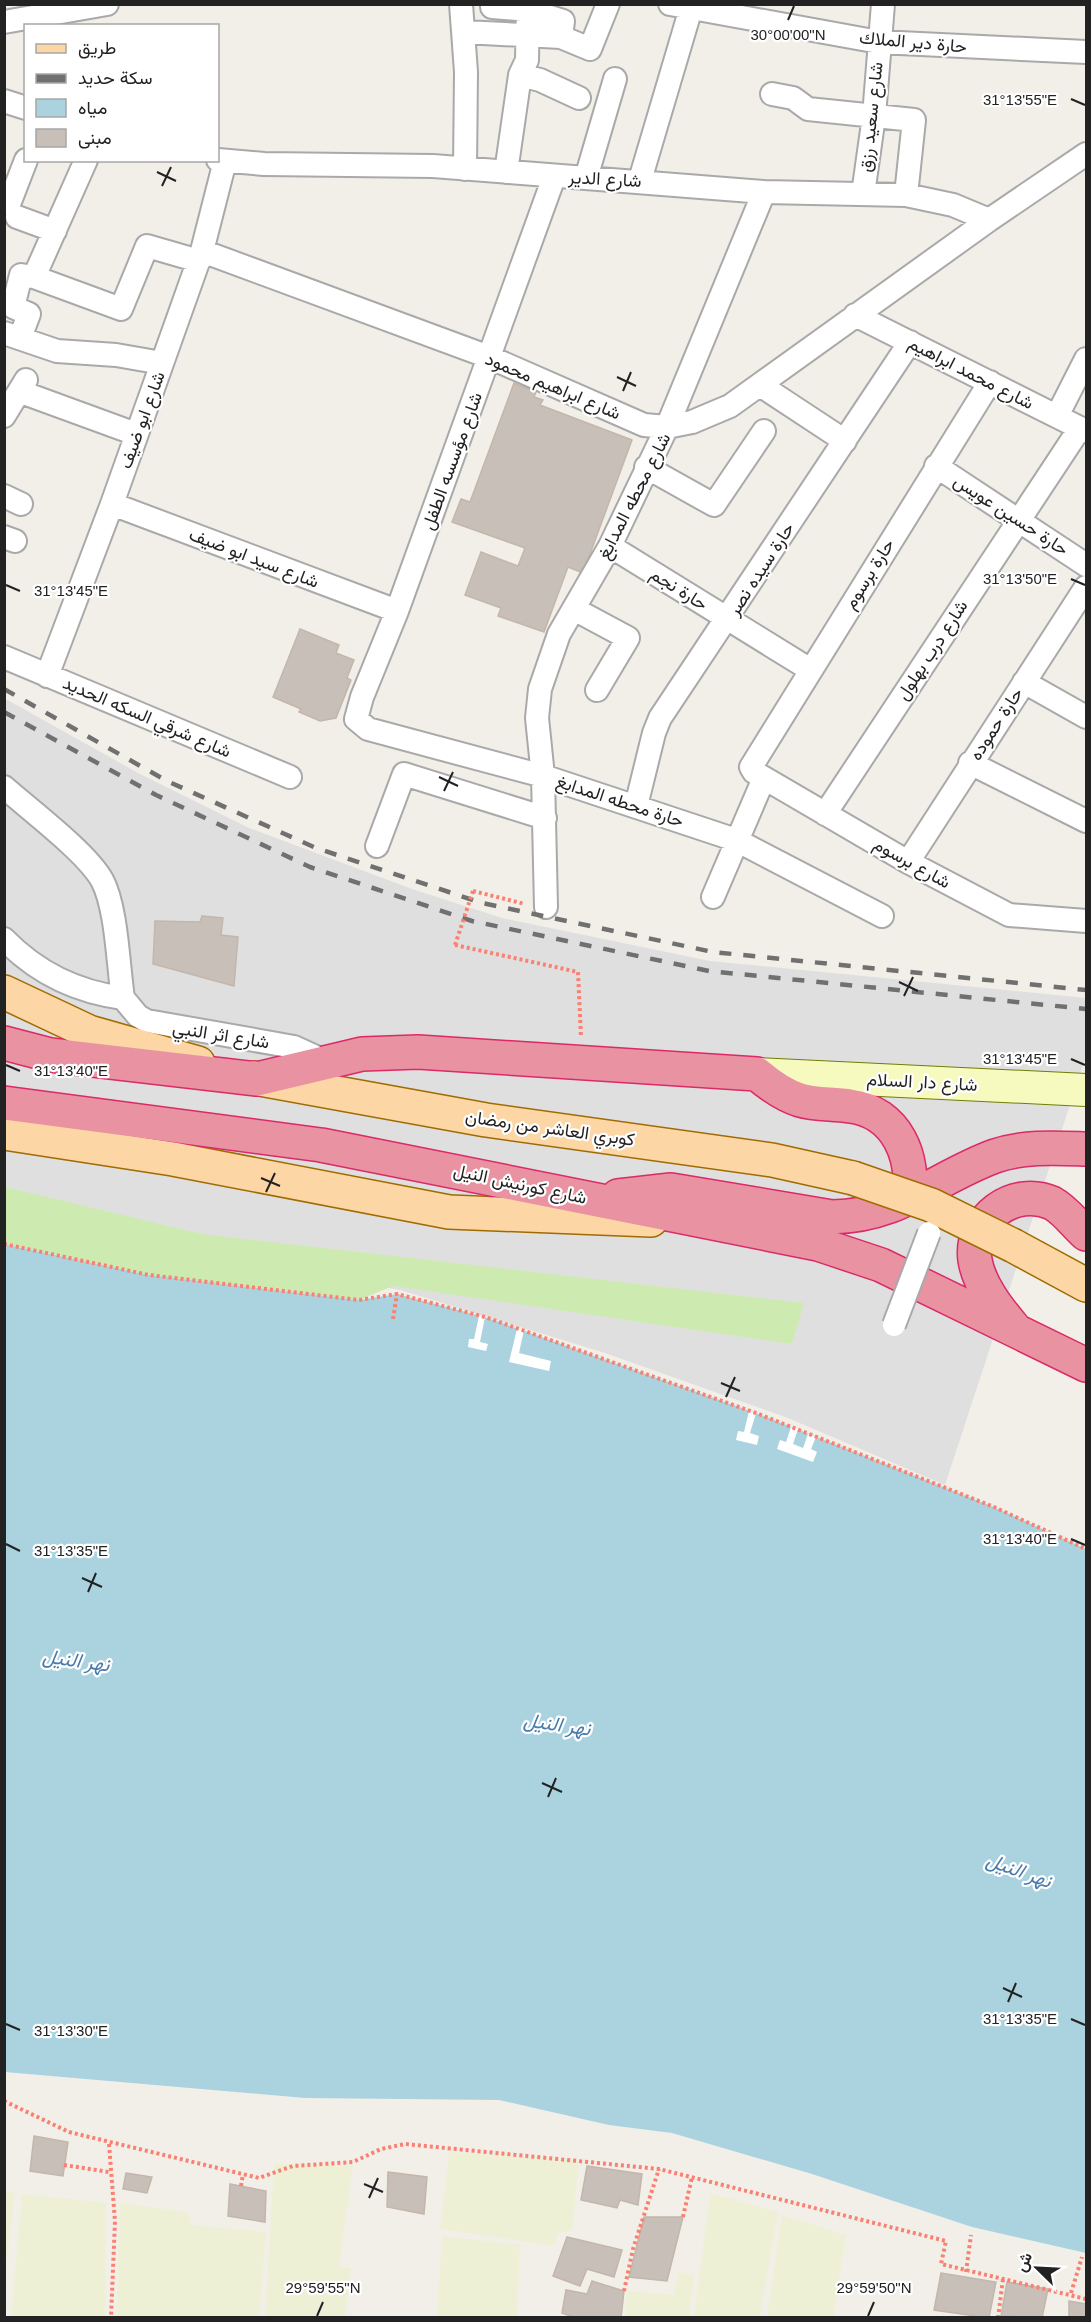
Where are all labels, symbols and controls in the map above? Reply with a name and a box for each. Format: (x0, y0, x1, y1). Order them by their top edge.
legend (24, 24, 219, 162)
text: 30°00'00"N (750, 26, 826, 43)
street label: حارة دير الملاك (858, 27, 968, 58)
text: طريق (78, 38, 116, 59)
street label: شارع سعيد رزق (855, 61, 889, 173)
text: سكة حديد (78, 68, 153, 88)
text: 31°13'55"E (983, 91, 1057, 108)
text: مياه (78, 98, 107, 118)
text: مبنى (78, 128, 112, 149)
street label: شارع الدير (567, 167, 642, 193)
street label: شارع محمد ابراهيم (904, 333, 1037, 415)
street label: شارع ابراهيم محمود (482, 348, 624, 425)
street label: شارع ابو ضيف (115, 369, 171, 472)
street label: شارع مؤسسه الطفل (418, 389, 488, 533)
street label: شارع محطه المدابغ (594, 429, 676, 563)
street label: حارة حسين عويس (949, 471, 1072, 560)
street label: حارة سيده نصر (723, 519, 799, 620)
street label: شارع سيد ابو ضيف (186, 524, 322, 594)
street label: حارة برسوم (840, 535, 900, 614)
street label: حارة نجم (646, 564, 711, 616)
text: 31°13'50"E (983, 570, 1057, 587)
text: 31°13'45"E (34, 582, 108, 599)
street label: شارع درب بهلول (892, 596, 973, 705)
street label: شارع شرقي السكه الحديد (58, 673, 234, 766)
street label: حارة حموده (965, 684, 1028, 765)
street label: حارة محطه المدابغ (553, 771, 686, 833)
street label: شارع برسوم (869, 834, 954, 894)
street label: شارع اثر النبي (170, 1017, 271, 1057)
text: 31°13'45"E (983, 1050, 1057, 1067)
text: 31°13'40"E (34, 1062, 108, 1079)
street label: شارع دار السلام (866, 1069, 978, 1097)
street label: كوبري العاشر من رمضان (463, 1106, 636, 1155)
street label: شارع كورنيش النيل (451, 1160, 588, 1210)
text: 31°13'40"E (983, 1530, 1057, 1547)
text: 31°13'35"E (34, 1542, 108, 1559)
water label: نهر النيل (41, 1644, 112, 1678)
water label: نهر النيل (522, 1708, 593, 1742)
water label: نهر النيل (983, 1848, 1056, 1894)
text: 31°13'35"E (983, 2010, 1057, 2027)
text: 31°13'30"E (34, 2022, 108, 2039)
north arrow (1007, 2238, 1067, 2298)
text: ش (1012, 2250, 1036, 2275)
text: 29°59'55"N (285, 2279, 361, 2296)
text: 29°59'50"N (836, 2279, 912, 2296)

